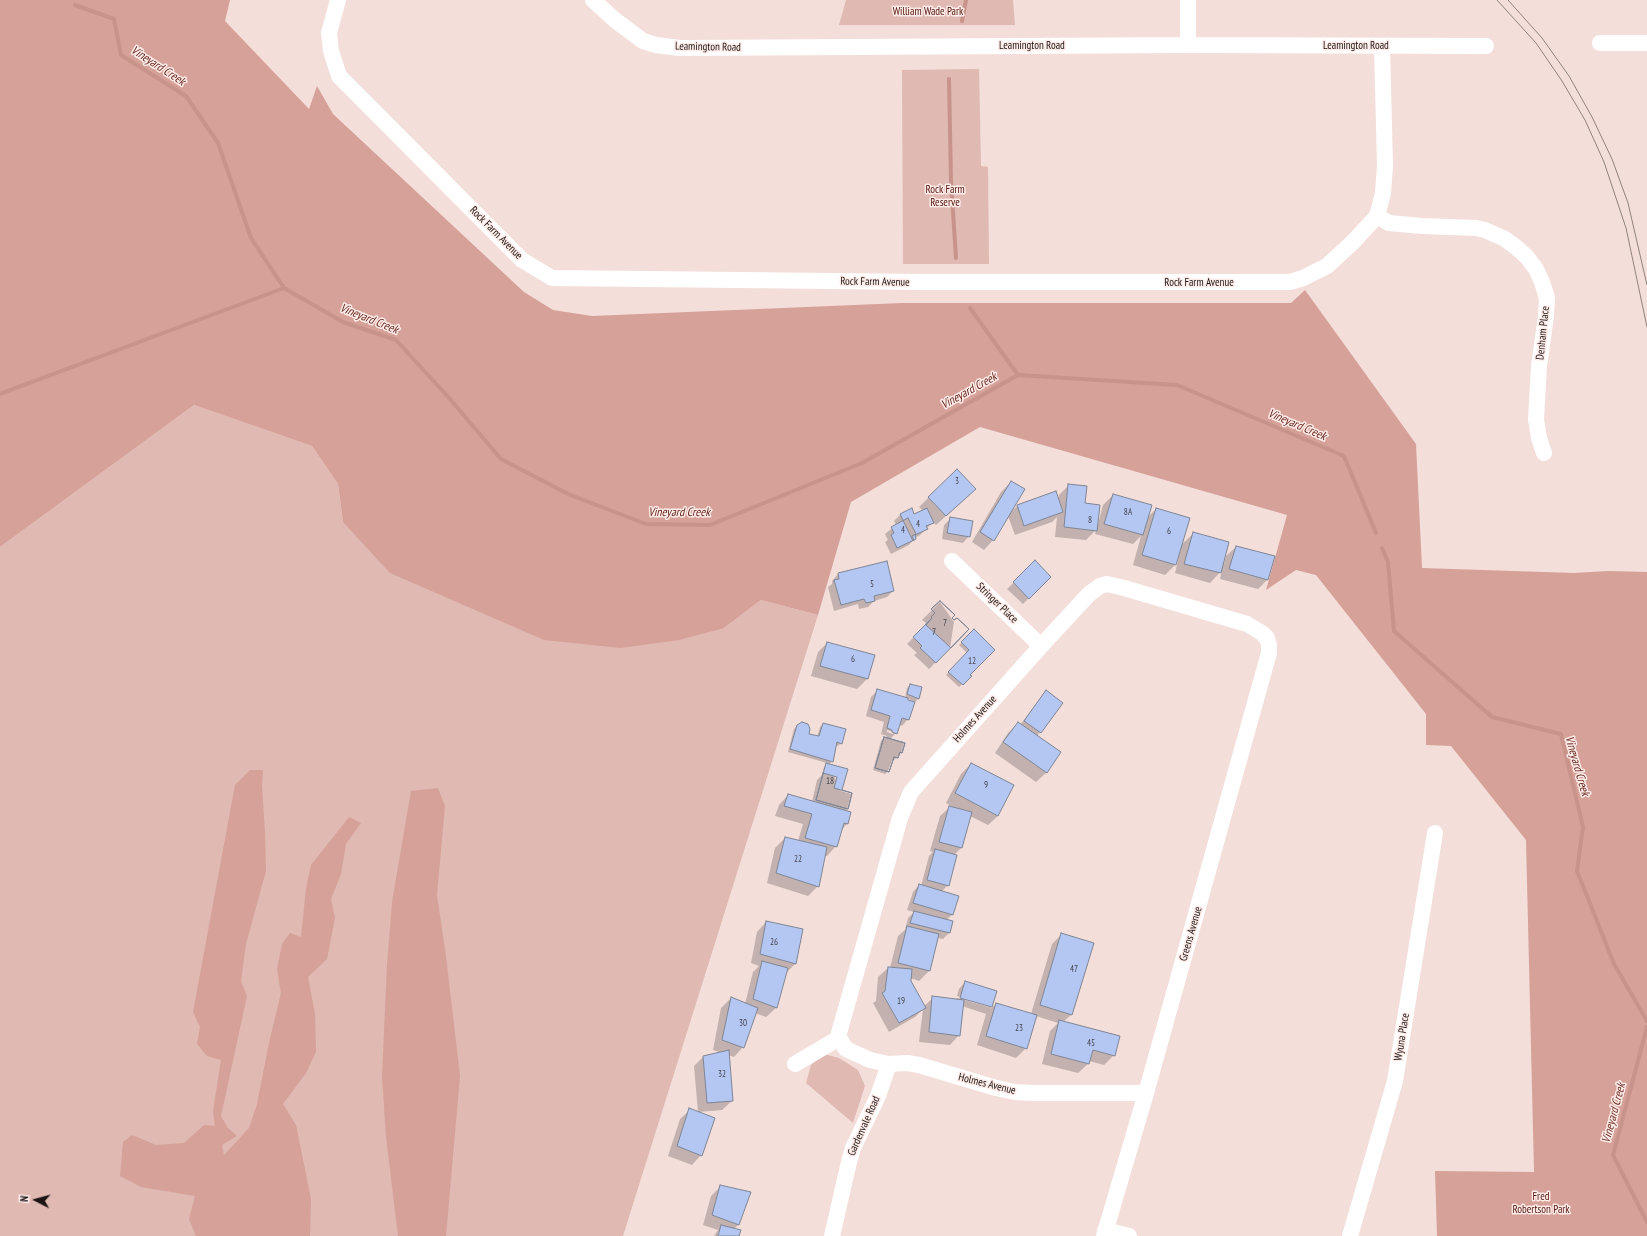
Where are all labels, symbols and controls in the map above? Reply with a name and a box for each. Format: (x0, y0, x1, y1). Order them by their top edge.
park label: William Wade Park (893, 5, 963, 19)
street label: Leamington Road (999, 39, 1065, 53)
street label: Leamington Road (1323, 39, 1389, 53)
street label: Leamington Road (675, 40, 741, 54)
water label: Vineyard Creek (128, 43, 188, 89)
park label: Rock Farm Reserve (925, 183, 965, 209)
street label: Rock Farm Avenue (467, 204, 525, 262)
street label: Rock Farm Avenue (840, 275, 910, 289)
street label: Rock Farm Avenue (1164, 276, 1234, 290)
water label: Vineyard Creek (338, 301, 400, 337)
street label: Denham Place (1534, 305, 1552, 361)
water label: Vineyard Creek (939, 370, 999, 412)
water label: Vineyard Creek (1266, 406, 1328, 444)
house number: 3 (955, 476, 959, 486)
water label: Vineyard Creek (648, 506, 710, 520)
house number: 8A (1124, 507, 1132, 517)
house number: 8 (1088, 515, 1092, 525)
house number: 4 (916, 519, 920, 529)
house number: 4 (901, 525, 905, 535)
house number: 6 (1167, 526, 1171, 536)
house number: 5 (870, 579, 874, 589)
street label: Stringer Place (973, 580, 1021, 626)
house number: 7 (943, 618, 947, 628)
house number: 7 (932, 627, 936, 637)
house number: 6 (851, 654, 855, 664)
house number: 12 (968, 656, 976, 666)
street label: Holmes Avenue (950, 693, 1000, 745)
water label: Vineyard Creek (1562, 734, 1592, 798)
house number: 18 (826, 776, 834, 786)
house number: 9 (984, 780, 988, 790)
house number: 22 (794, 854, 802, 864)
street label: Greens Avenue (1177, 905, 1205, 963)
house number: 26 (770, 937, 778, 947)
house number: 47 (1070, 964, 1078, 974)
house number: 19 (897, 996, 905, 1006)
street label: Wyuna Place (1392, 1012, 1412, 1062)
house number: 30 (739, 1018, 747, 1028)
house number: 23 (1015, 1023, 1023, 1033)
house number: 45 (1087, 1038, 1095, 1048)
house number: 32 (718, 1069, 726, 1079)
street label: Holmes Avenue (957, 1070, 1017, 1098)
water label: Vineyard Creek (1599, 1081, 1629, 1145)
street label: Gardenvale Road (845, 1094, 883, 1158)
north arrow (16, 1180, 56, 1220)
park label: Fred Robertson Park (1512, 1190, 1570, 1216)
text: N (17, 1195, 31, 1202)

